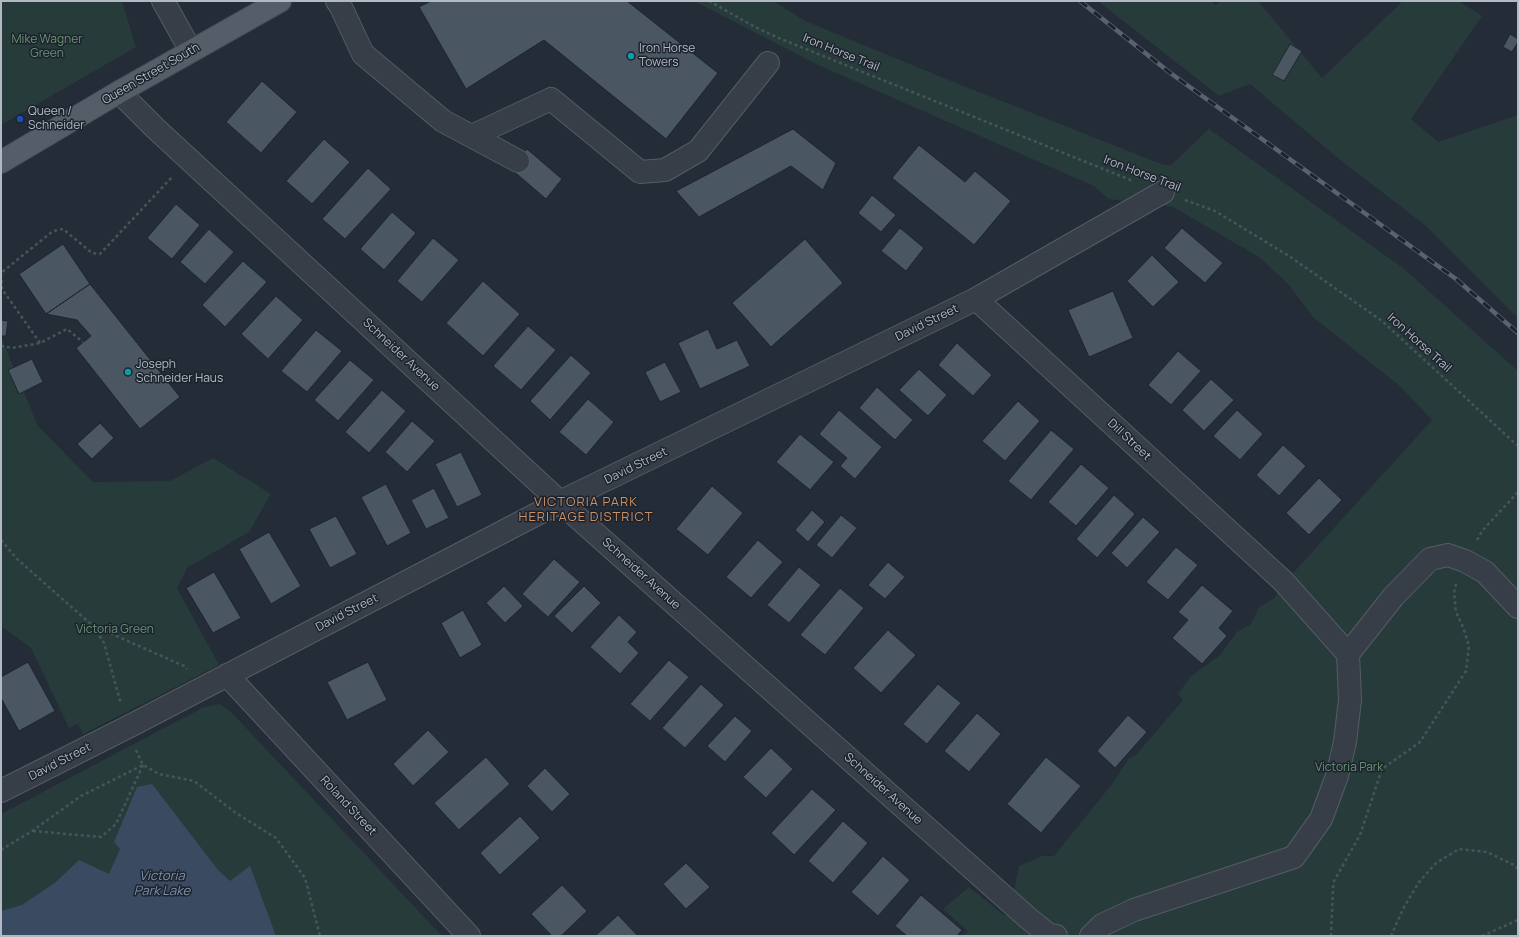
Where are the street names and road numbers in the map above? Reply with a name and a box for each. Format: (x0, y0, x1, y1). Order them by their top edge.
street label: Iron Horse Trail (800, 31, 882, 75)
street label: Queen Street South (100, 40, 202, 108)
street label: Iron Horse Trail (1101, 153, 1183, 195)
street label: David Street (893, 302, 961, 344)
street label: Iron Horse Trail (1384, 310, 1454, 376)
street label: Schneider Avenue (360, 316, 442, 394)
street label: Dill Street (1104, 416, 1154, 464)
street label: David Street (602, 445, 670, 487)
street label: Schneider Avenue (599, 535, 683, 613)
street label: David Street (313, 591, 381, 635)
street label: David Street (26, 740, 94, 784)
street label: Schneider Avenue (841, 750, 925, 828)
street label: Roland Street (317, 773, 379, 839)

